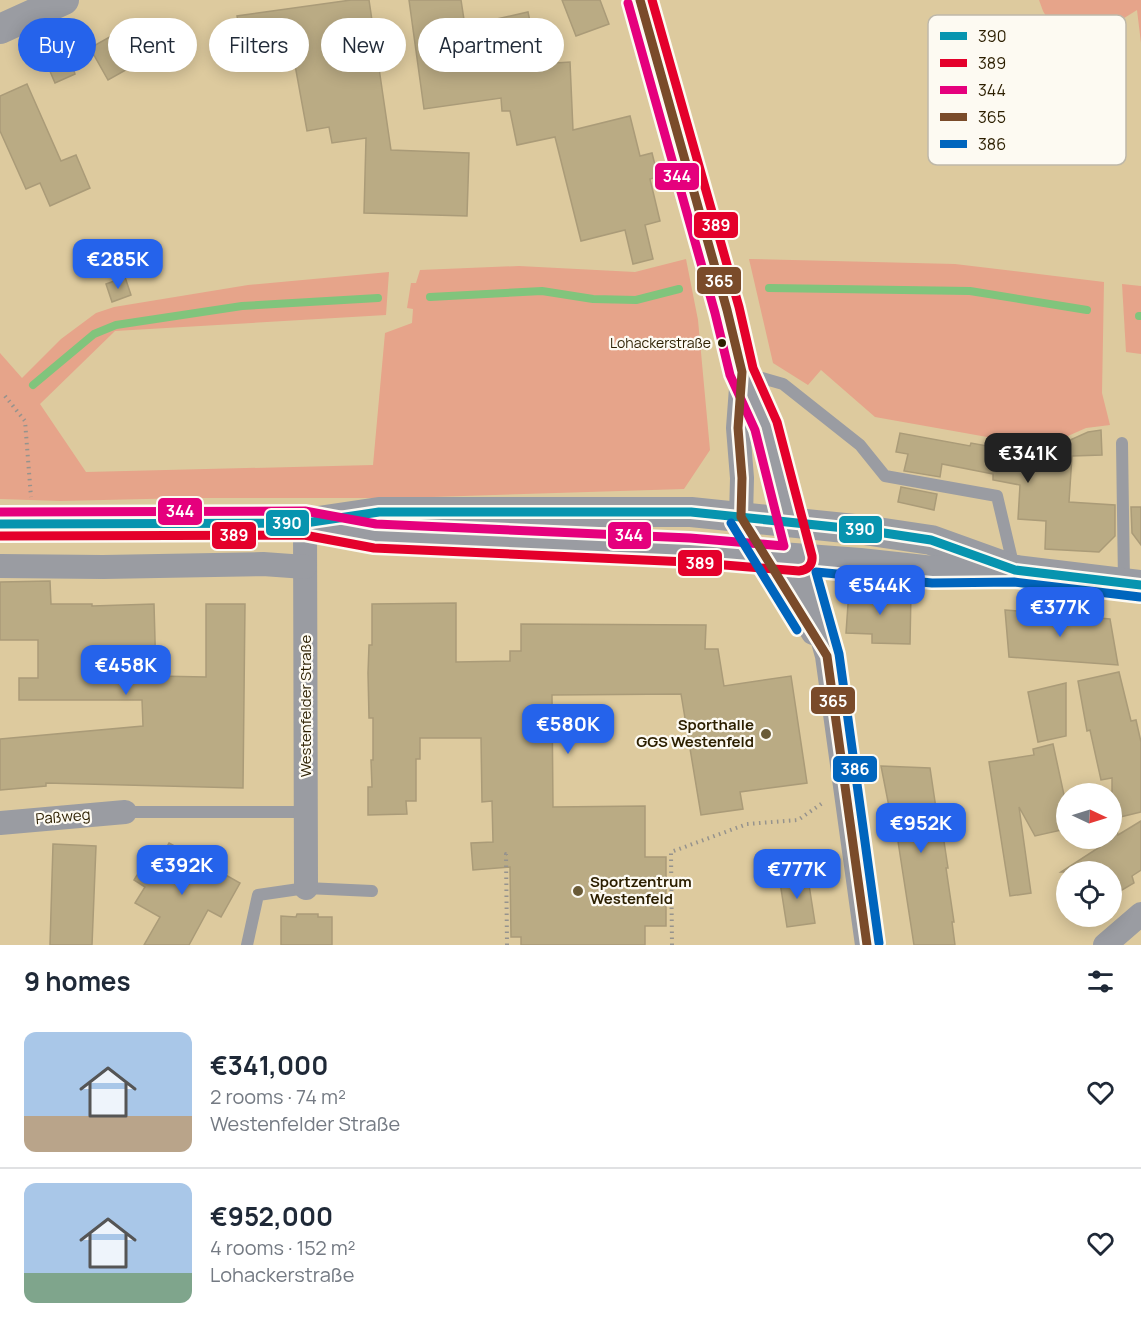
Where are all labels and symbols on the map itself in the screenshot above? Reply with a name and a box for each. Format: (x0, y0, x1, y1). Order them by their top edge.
legend (928, 15, 1126, 165)
text: 390 (978, 25, 1007, 47)
text: 389 (978, 52, 1006, 74)
text: 344 (978, 79, 1006, 101)
text: 365 (978, 106, 1006, 128)
text: 386 (978, 133, 1006, 155)
line badge: 344 (654, 162, 700, 191)
text: 344 (663, 165, 691, 187)
line badge: 389 (693, 211, 739, 239)
text: 389 (701, 214, 731, 236)
pin: €285K (76, 239, 160, 290)
line badge: 365 (696, 266, 742, 295)
text: 365 (705, 270, 733, 292)
place label: Lohackerstraße (610, 333, 711, 352)
marker: Lohackerstraße (716, 337, 728, 349)
pin: €341K (986, 433, 1070, 484)
line badge: 344 (157, 497, 203, 526)
text: 344 (166, 500, 194, 522)
line badge: 390 (265, 509, 310, 537)
text: 390 (272, 512, 302, 534)
line badge: 390 (838, 515, 883, 544)
text: 390 (845, 518, 875, 540)
line badge: 389 (211, 521, 257, 550)
line badge: 344 (607, 521, 652, 550)
text: 389 (219, 524, 249, 546)
text: 344 (615, 524, 643, 546)
line badge: 389 (677, 549, 723, 577)
text: 389 (685, 552, 715, 574)
pin: €544K (838, 565, 922, 616)
pin: €377K (1018, 587, 1102, 638)
street label: Westenfelder Straße (295, 634, 316, 777)
pin: €458K (84, 645, 168, 696)
line badge: 365 (810, 686, 856, 715)
text: 365 (819, 690, 847, 712)
pin: €580K (526, 704, 610, 755)
place label: Sporthalle GGS Westenfeld (636, 714, 754, 752)
marker: Sporthalle GGS Westenfeld (759, 727, 773, 741)
line badge: 386 (832, 755, 878, 783)
text: 386 (840, 758, 870, 780)
north arrow (1056, 783, 1122, 849)
pin: €952K (879, 803, 963, 854)
street label: Paßweg (35, 804, 91, 829)
pin: €392K (140, 845, 224, 896)
pin: €777K (755, 849, 839, 900)
place label: Sportzentrum Westenfeld (590, 871, 692, 909)
marker: Sportzentrum Westenfeld (571, 884, 585, 898)

